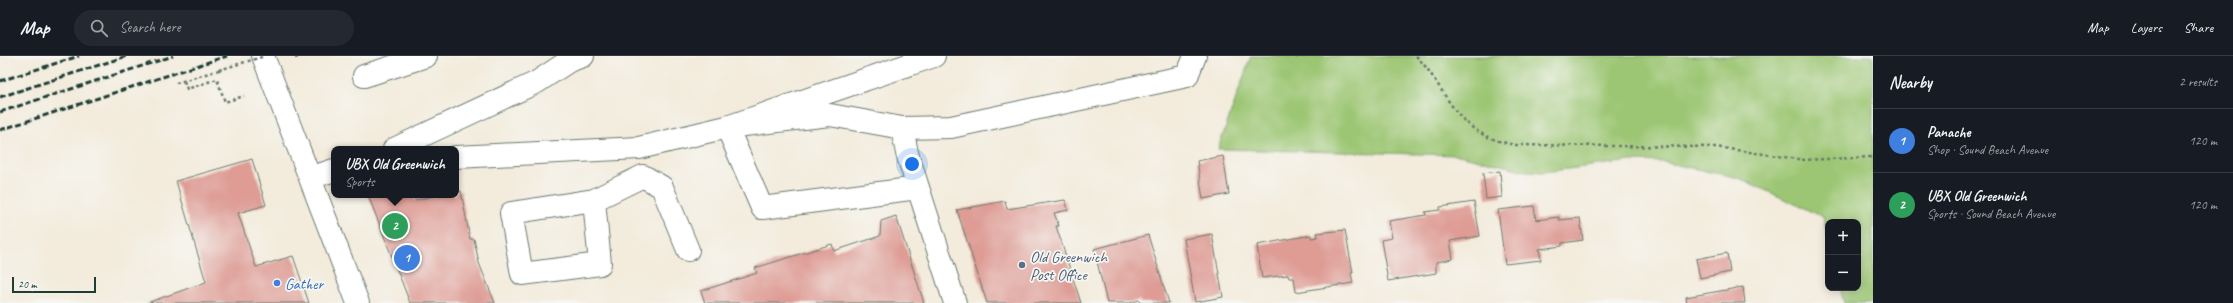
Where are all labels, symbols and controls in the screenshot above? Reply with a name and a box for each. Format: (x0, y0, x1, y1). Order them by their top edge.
search box (74, 10, 354, 46)
text: Map (20, 16, 50, 40)
icon: search (88, 17, 110, 39)
text: Search here (120, 18, 181, 37)
text: Map (2087, 19, 2109, 36)
text: Layers (2131, 19, 2162, 36)
text: Share (2184, 19, 2213, 36)
text: Nearby (1889, 72, 1932, 93)
text: 2 results (2179, 74, 2217, 90)
text: Panache (1927, 123, 1971, 142)
text: 1 (1899, 133, 1905, 149)
text: 120 m (2189, 133, 2217, 149)
text: Shop · Sound Beach Avenue (1927, 142, 2048, 158)
popup (331, 146, 459, 198)
your location (902, 154, 922, 174)
text: UBX Old Greenwich (345, 155, 445, 174)
text: Sports (345, 174, 374, 190)
text: UBX Old Greenwich (1927, 187, 2027, 206)
text: 2 (1899, 197, 1905, 213)
text: 120 m (2189, 197, 2217, 213)
text: Sports · Sound Beach Avenue (1927, 206, 2055, 222)
pin: 2 (382, 211, 408, 241)
map controls (1825, 219, 1861, 291)
button: + (1825, 219, 1861, 255)
pin: 1 (394, 243, 420, 273)
place label: Old Greenwich Post Office (1030, 247, 1109, 285)
button: − (1825, 255, 1861, 291)
marker: Old Greenwich Post Office (1017, 260, 1027, 270)
place label: Gather (285, 274, 325, 294)
scale bar (12, 275, 96, 294)
text: 20 m (18, 277, 37, 291)
marker: Gather (272, 278, 282, 288)

